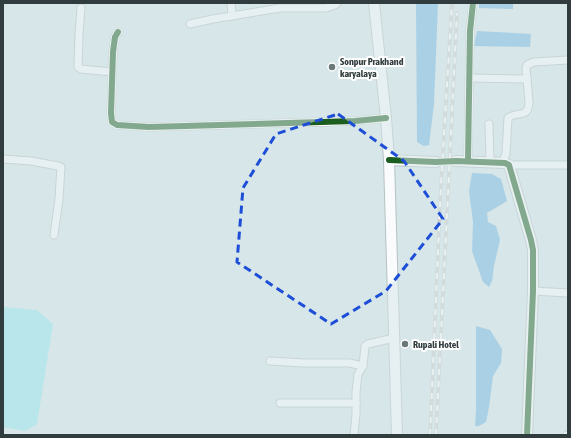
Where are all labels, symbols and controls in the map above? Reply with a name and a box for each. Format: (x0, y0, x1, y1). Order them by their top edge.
place label: Sonpur Prakhand karyalaya (340, 56, 404, 79)
marker: Sonpur Prakhand karyalaya (327, 62, 337, 72)
marker: Rupali Hotel (400, 339, 410, 349)
place label: Rupali Hotel (413, 339, 459, 350)

